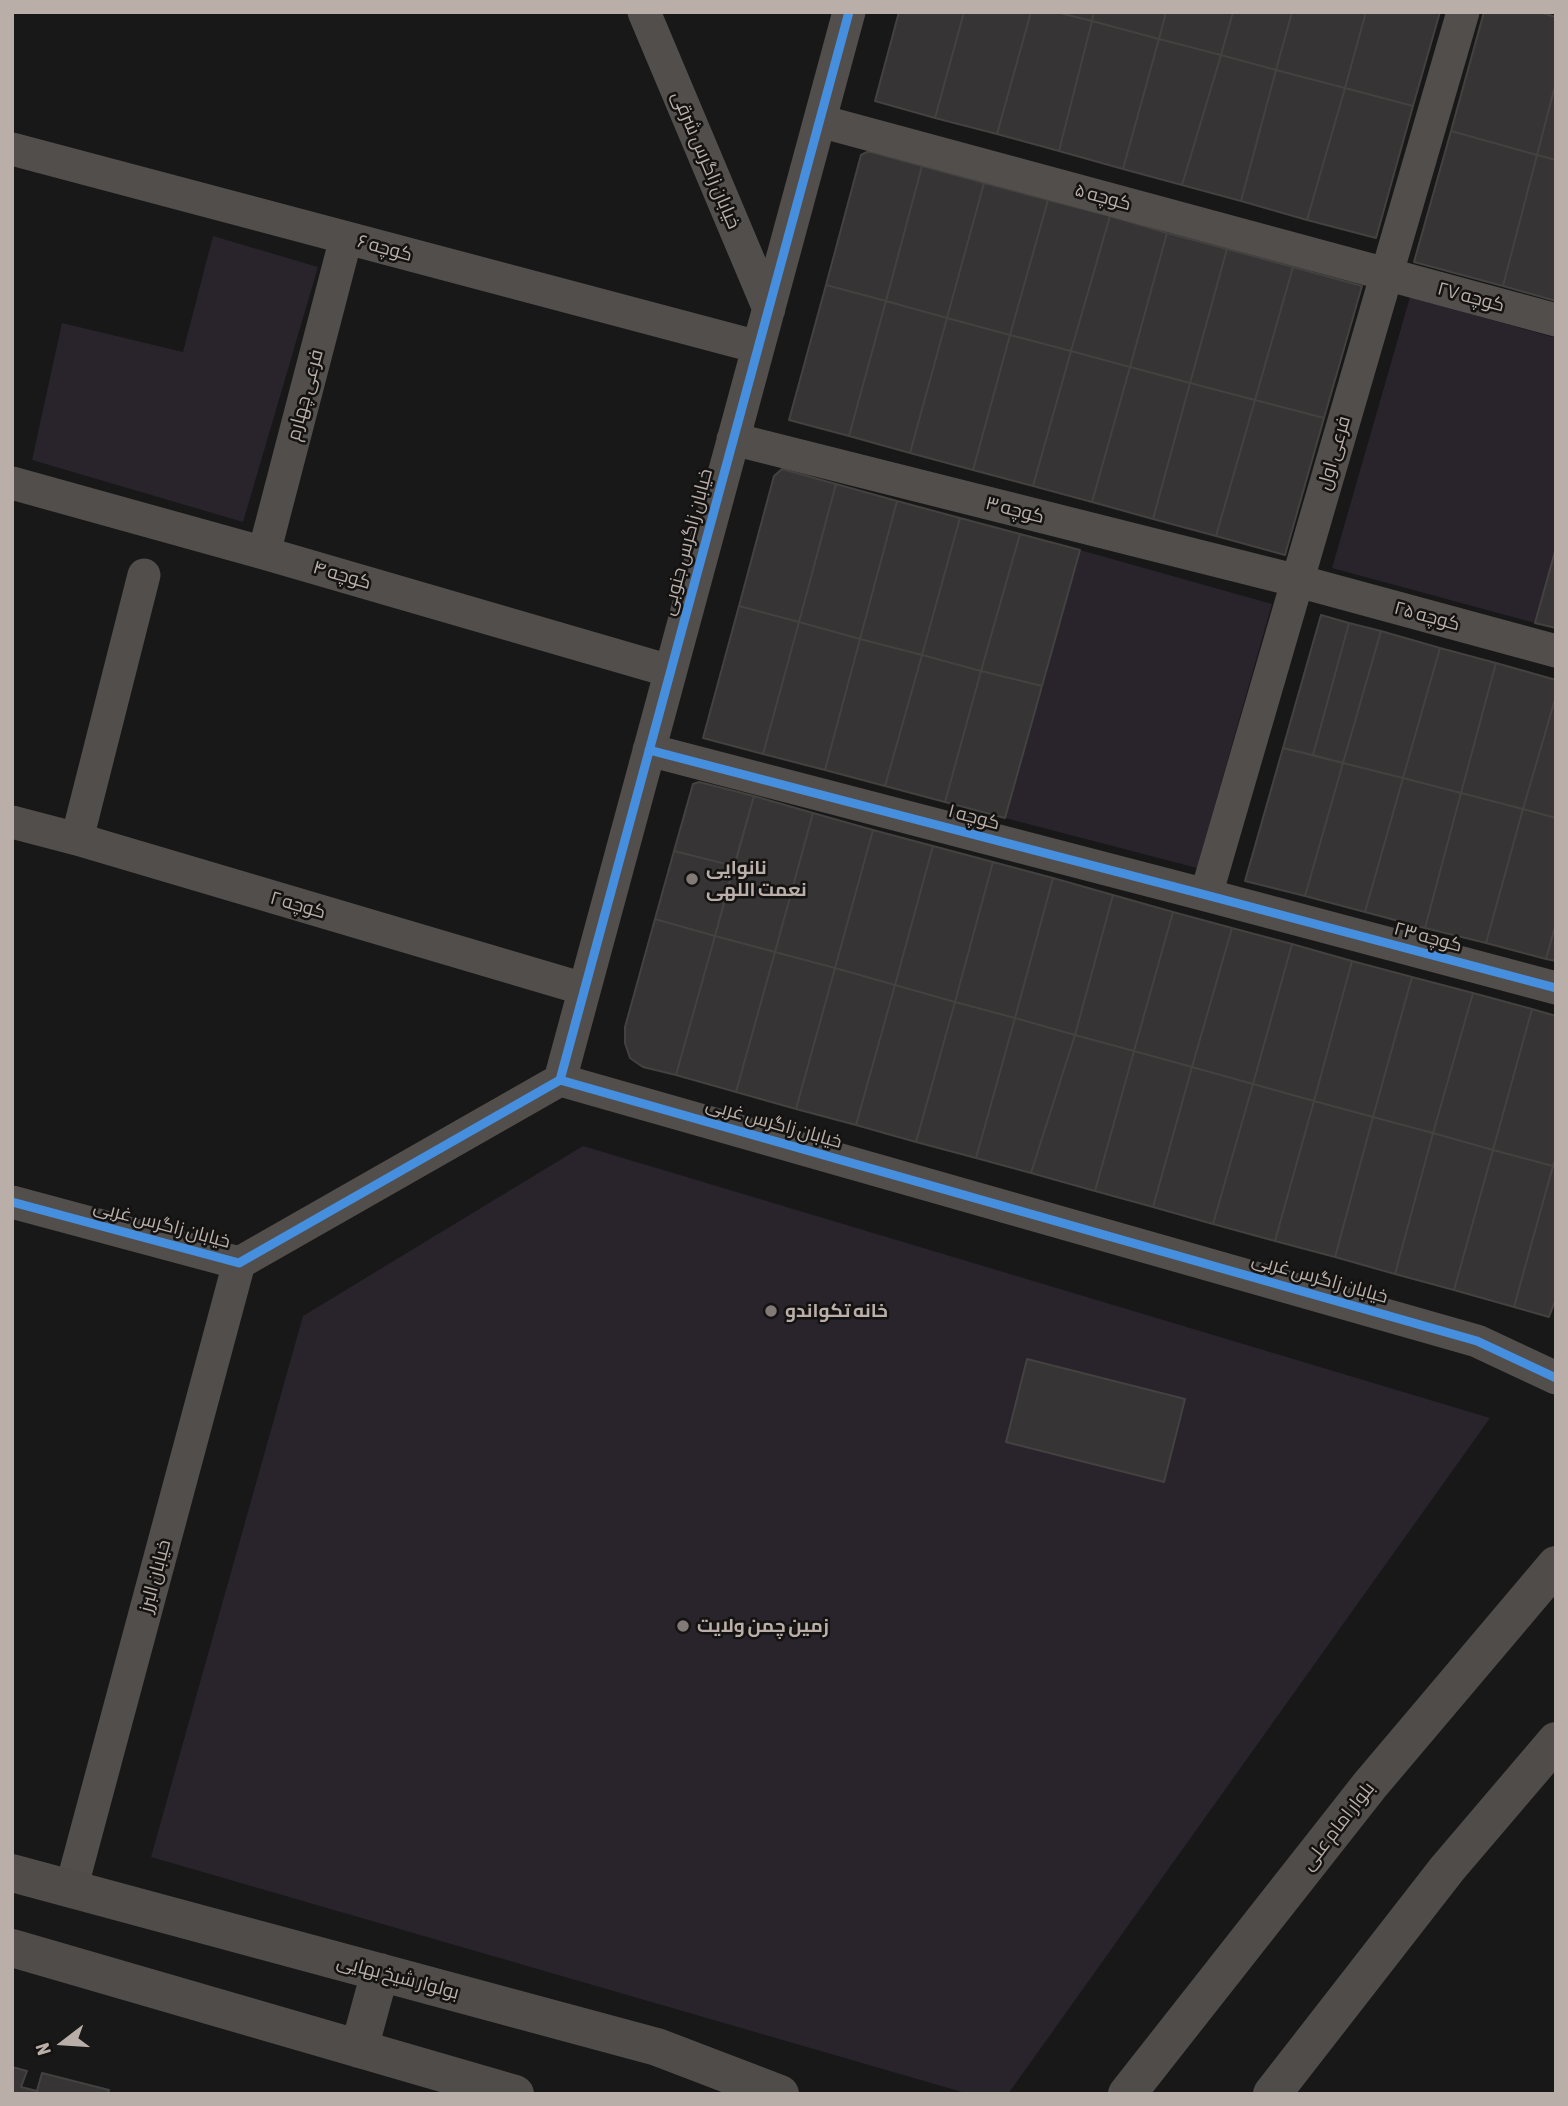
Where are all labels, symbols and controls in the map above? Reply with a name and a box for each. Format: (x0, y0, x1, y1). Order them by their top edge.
street label: خیابان زاگرس شرقی (667, 88, 745, 232)
street label: ۵ کوچه (1072, 179, 1134, 215)
street label: کوچه ۶ (355, 230, 415, 266)
street label: ۲۷ کوچه (1435, 277, 1507, 317)
street label: فرعی چهارم (282, 347, 328, 443)
street label: فرعی اول (1313, 413, 1355, 493)
street label: خیابان زاگرس جنوبی (656, 466, 718, 618)
street label: کوچه ۳ (983, 492, 1047, 528)
street label: کوچه ۴ (310, 556, 374, 594)
street label: کوچه ۲۵ (1392, 596, 1462, 636)
street label: کوچه ۱ (946, 799, 1002, 835)
place label: نانوایی نعمت اللهی (706, 857, 807, 901)
marker: نانوایی نعمت اللهی (684, 871, 700, 887)
street label: کوچه ۲ (267, 886, 329, 924)
street label: کوچه ۲۳ (1391, 917, 1465, 957)
street label: خیابان زاگرس غربی (703, 1093, 845, 1153)
street label: خیابان زاگرس غربی (91, 1195, 233, 1253)
street label: خیابان زاگرس غربی (1249, 1248, 1391, 1308)
place label: خانه تکواندو (785, 1300, 888, 1322)
marker: خانه تکواندو (763, 1303, 779, 1319)
street label: خیابان البرز (134, 1537, 176, 1615)
place label: زمین چمن ولایت (697, 1615, 829, 1637)
marker: زمین چمن ولایت (675, 1618, 691, 1634)
street label: بلوار امام علی (1296, 1777, 1380, 1875)
street label: بولوار شیخ بهایی (334, 1950, 462, 2004)
north arrow (28, 2008, 98, 2078)
text: N (31, 2041, 55, 2058)

